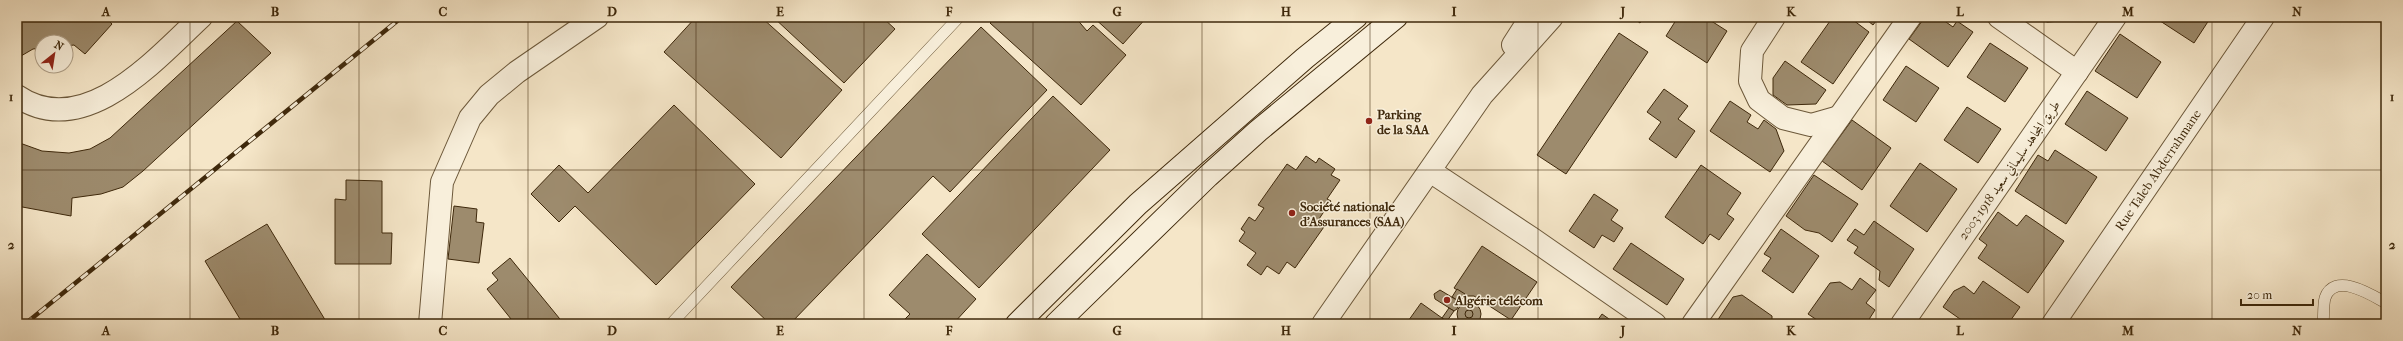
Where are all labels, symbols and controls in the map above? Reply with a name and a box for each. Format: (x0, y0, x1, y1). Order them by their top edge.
text: A (101, 4, 111, 19)
text: B (271, 4, 280, 19)
text: C (439, 4, 448, 19)
text: D (607, 4, 617, 19)
text: E (776, 4, 784, 19)
text: F (945, 4, 953, 19)
text: G (1112, 4, 1122, 19)
text: H (1281, 4, 1292, 19)
text: I (1451, 4, 1457, 19)
text: J (1619, 4, 1626, 20)
text: K (1786, 4, 1797, 19)
text: L (1956, 4, 1965, 19)
text: M (2121, 4, 2134, 19)
text: N (2292, 4, 2302, 19)
north arrow (34, 34, 74, 74)
text: N (52, 38, 66, 54)
text: 1 (9, 89, 14, 104)
text: 1 (2390, 89, 2395, 104)
street label: طريق المجاهد سليماني سعيد 1918-2003 (1955, 98, 2066, 245)
street label: Rue Taleb Abderrahmane (2112, 106, 2204, 233)
place label: Parking de la SAA (1377, 107, 1430, 137)
marker: Parking de la SAA (1364, 116, 1374, 126)
place label: Société nationale d'Assurances (SAA) (1300, 199, 1405, 229)
marker: Société nationale d'Assurances (SAA) (1287, 208, 1297, 218)
text: 2 (8, 237, 15, 252)
text: 2 (2389, 237, 2396, 252)
scale bar (2241, 281, 2313, 307)
text: 20 m (2247, 288, 2272, 302)
place label: Algérie télécom (1454, 293, 1543, 309)
marker: Algérie télécom (1442, 295, 1452, 305)
text: A (101, 323, 111, 338)
text: B (271, 323, 280, 338)
text: C (439, 323, 448, 338)
text: D (607, 323, 617, 338)
text: E (776, 323, 784, 338)
text: F (945, 323, 953, 338)
text: G (1112, 323, 1122, 338)
text: H (1281, 323, 1292, 338)
text: I (1451, 323, 1457, 338)
text: J (1619, 323, 1626, 339)
text: K (1786, 323, 1797, 338)
text: L (1956, 323, 1965, 338)
text: M (2121, 323, 2134, 338)
text: N (2292, 323, 2302, 338)

